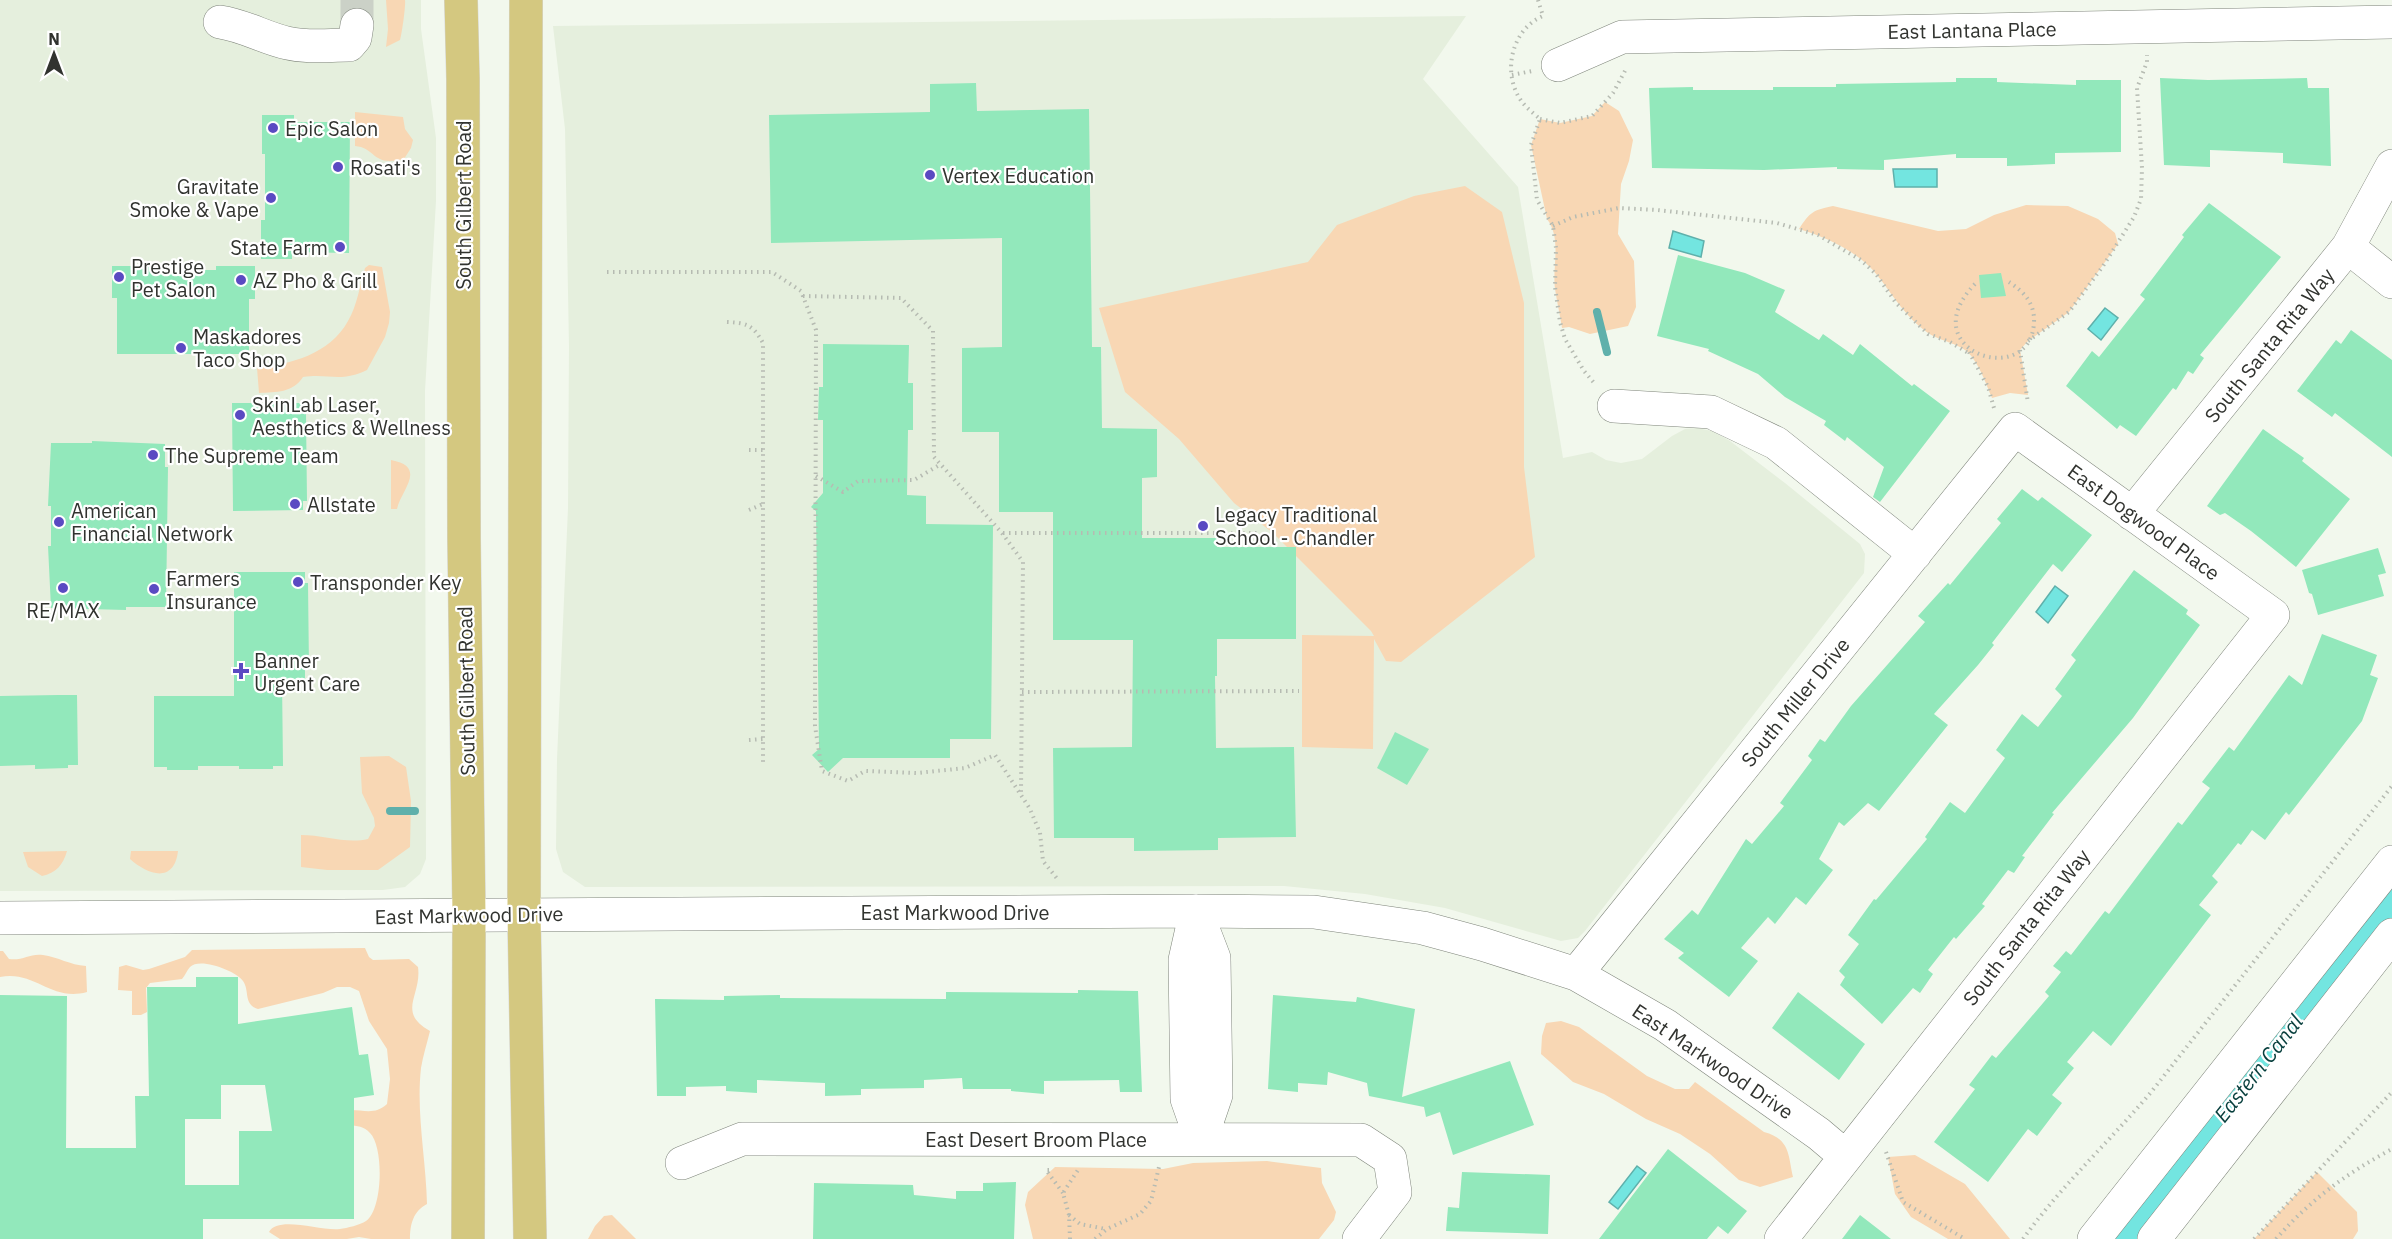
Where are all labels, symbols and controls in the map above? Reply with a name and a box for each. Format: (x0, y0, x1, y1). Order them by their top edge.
street label: East Lantana Place (1887, 15, 2057, 45)
north arrow (24, 24, 84, 84)
text: N (48, 29, 60, 49)
place label: Epic Salon (285, 115, 378, 142)
street label: South Gilbert Road (450, 120, 477, 290)
marker: Epic Salon (266, 121, 280, 135)
place label: Rosati's (350, 154, 421, 181)
marker: Rosati's (331, 160, 345, 174)
place label: Vertex Education (942, 162, 1094, 189)
marker: Vertex Education (923, 168, 937, 182)
place label: Gravitate Smoke & Vape (129, 173, 259, 223)
marker: Gravitate Smoke & Vape (264, 191, 278, 205)
place label: State Farm (230, 234, 328, 261)
marker: State Farm (333, 240, 347, 254)
place label: Prestige Pet Salon (131, 253, 216, 303)
street label: South Santa Rita Way (2198, 262, 2340, 428)
place label: AZ Pho & Grill (253, 267, 377, 294)
marker: Prestige Pet Salon (112, 270, 126, 284)
marker: AZ Pho & Grill (234, 273, 248, 287)
place label: Maskadores Taco Shop (193, 323, 302, 373)
marker: Maskadores Taco Shop (174, 341, 188, 355)
place label: SkinLab Laser, Aesthetics & Wellness (252, 391, 451, 441)
marker: SkinLab Laser, Aesthetics & Wellness (233, 408, 247, 422)
place label: The Supreme Team (165, 442, 339, 469)
marker: The Supreme Team (146, 448, 160, 462)
street label: East Dogwood Place (2062, 458, 2226, 586)
place label: Allstate (307, 491, 376, 518)
place label: American Financial Network (71, 497, 233, 547)
marker: Allstate (288, 497, 302, 511)
place label: Legacy Traditional School - Chandler (1215, 501, 1378, 551)
marker: American Financial Network (52, 515, 66, 529)
marker: Legacy Traditional School - Chandler (1196, 519, 1210, 533)
place label: Farmers Insurance (166, 565, 257, 615)
place label: Transponder Key (310, 569, 461, 596)
marker: Transponder Key (291, 575, 305, 589)
marker: RE/MAX (56, 581, 70, 595)
marker: Farmers Insurance (147, 582, 161, 596)
place label: RE/MAX (26, 597, 100, 624)
street label: South Gilbert Road (451, 606, 481, 776)
street label: South Miller Drive (1735, 632, 1855, 772)
place label: Banner Urgent Care (254, 647, 360, 697)
marker: Banner Urgent Care (232, 662, 250, 680)
street label: South Santa Rita Way (1956, 843, 2096, 1011)
street label: East Markwood Drive (861, 899, 1049, 926)
street label: East Markwood Drive (374, 900, 564, 930)
street label: East Markwood Drive (1627, 997, 1799, 1125)
water label: Eastern Canal (2207, 1008, 2309, 1128)
street label: East Desert Broom Place (925, 1126, 1147, 1153)

